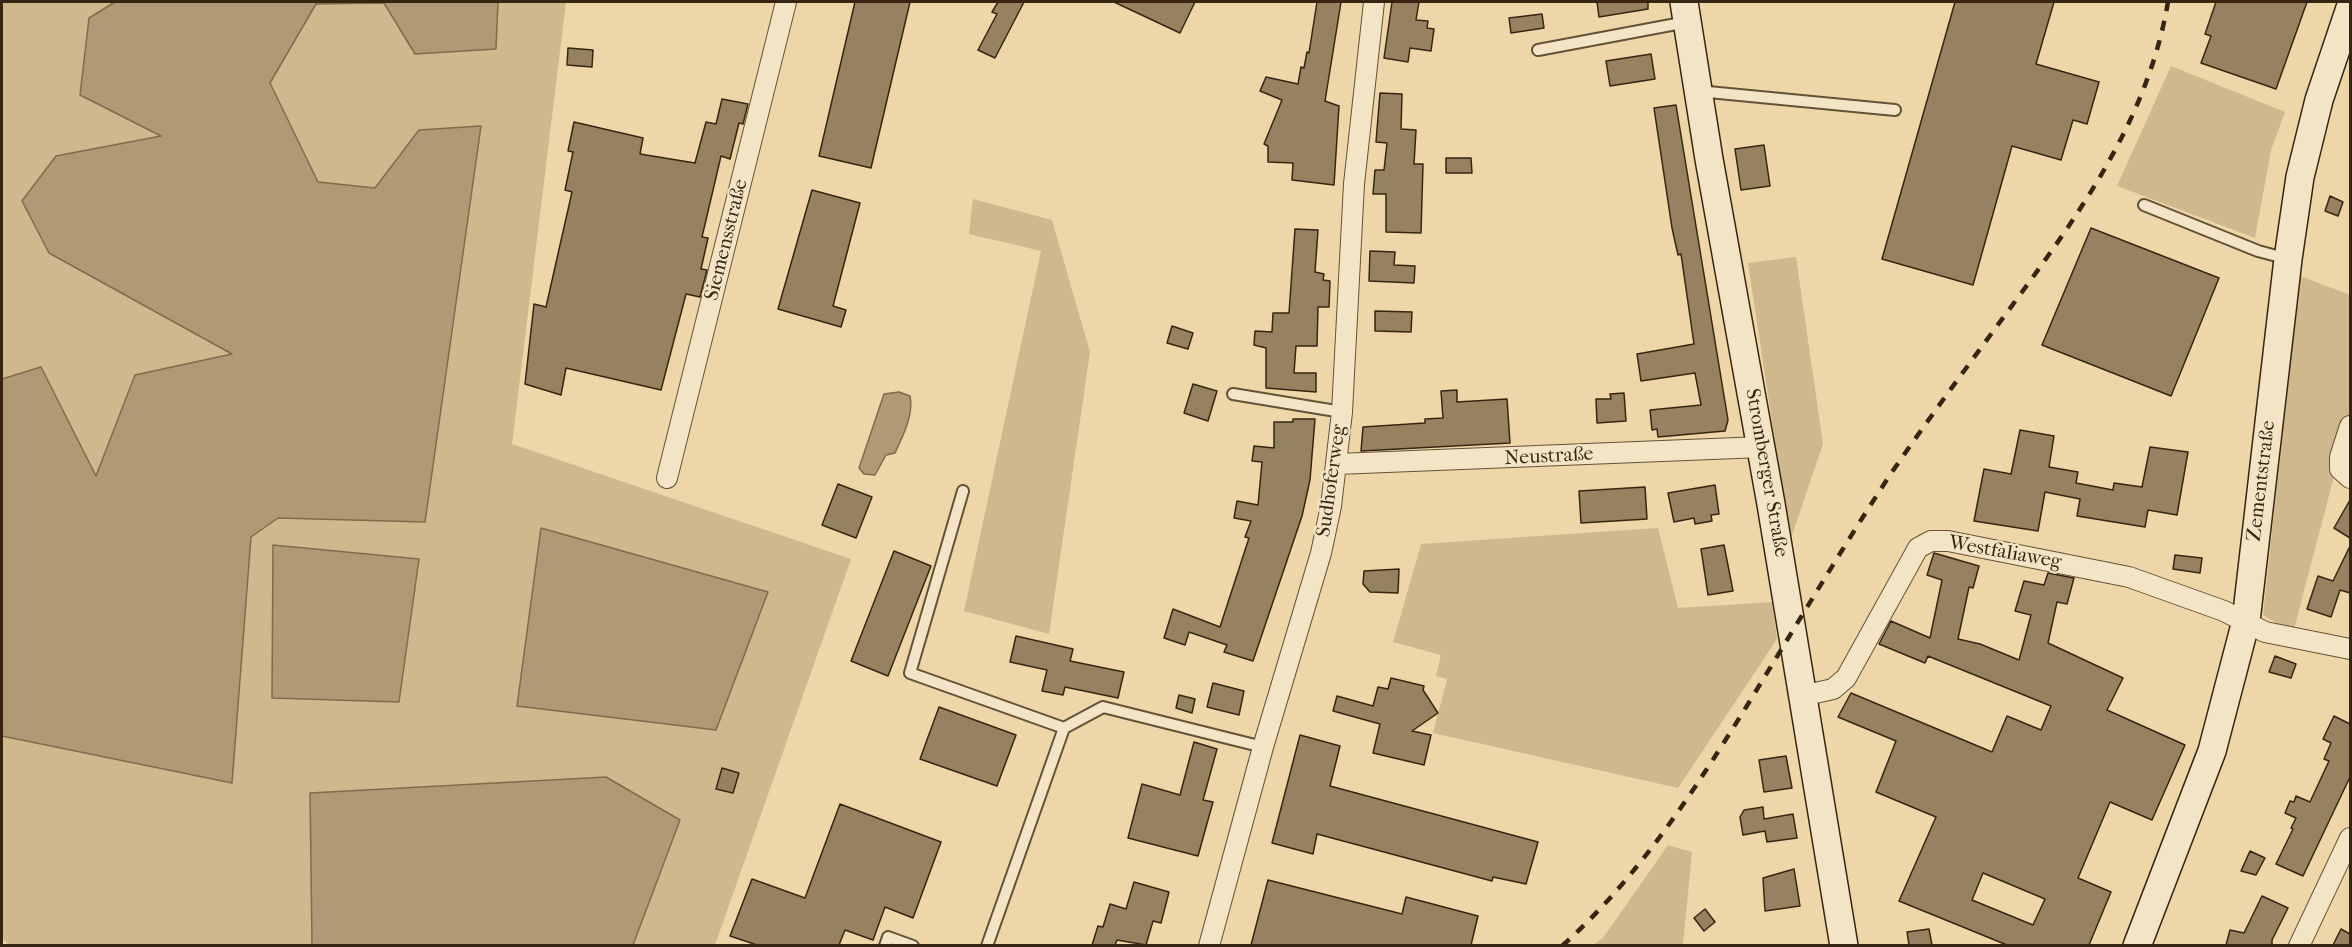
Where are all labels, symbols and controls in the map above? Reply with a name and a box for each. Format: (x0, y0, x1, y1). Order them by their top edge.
street label: Siemensstraße (700, 177, 754, 303)
street label: Stromberger Straße (1739, 387, 1793, 559)
street label: Zementstraße (2243, 419, 2281, 543)
street label: Sudhoferweg (1312, 423, 1352, 539)
street label: Neustraße (1504, 443, 1594, 471)
street label: Westfaliaweg (1947, 531, 2063, 575)

